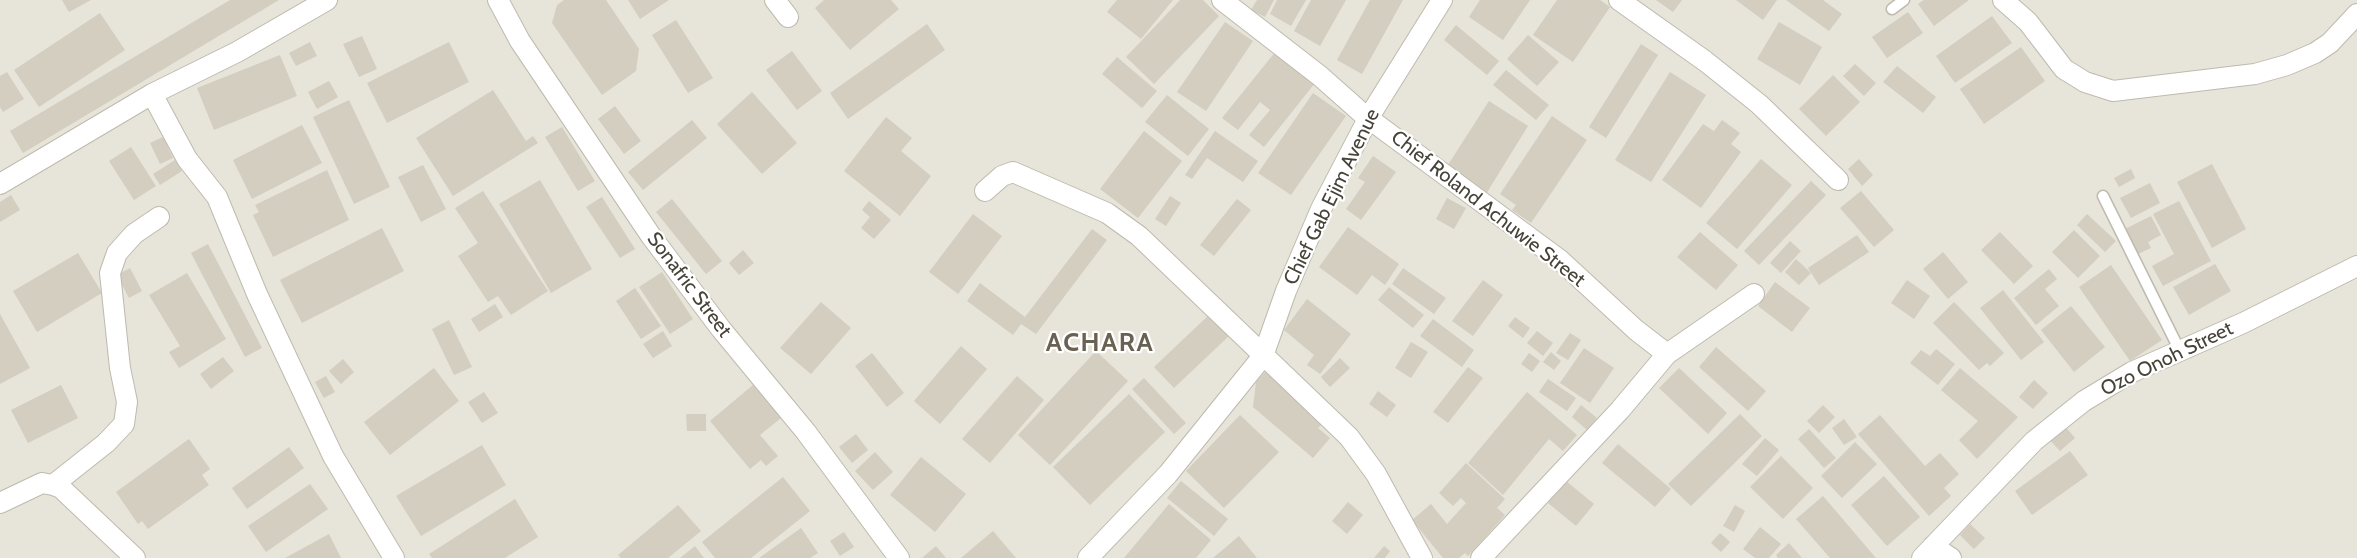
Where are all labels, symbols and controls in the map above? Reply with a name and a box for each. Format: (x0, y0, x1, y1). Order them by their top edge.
street label: Chief Gab Ejim Avenue (1279, 105, 1385, 289)
street label: Chief Roland Achuwie Street (1386, 126, 1590, 292)
street label: Sonafric Street (642, 228, 736, 342)
street label: Ozo Onoh Street (2097, 317, 2237, 401)
district label: ACHARA (1046, 327, 1154, 359)

